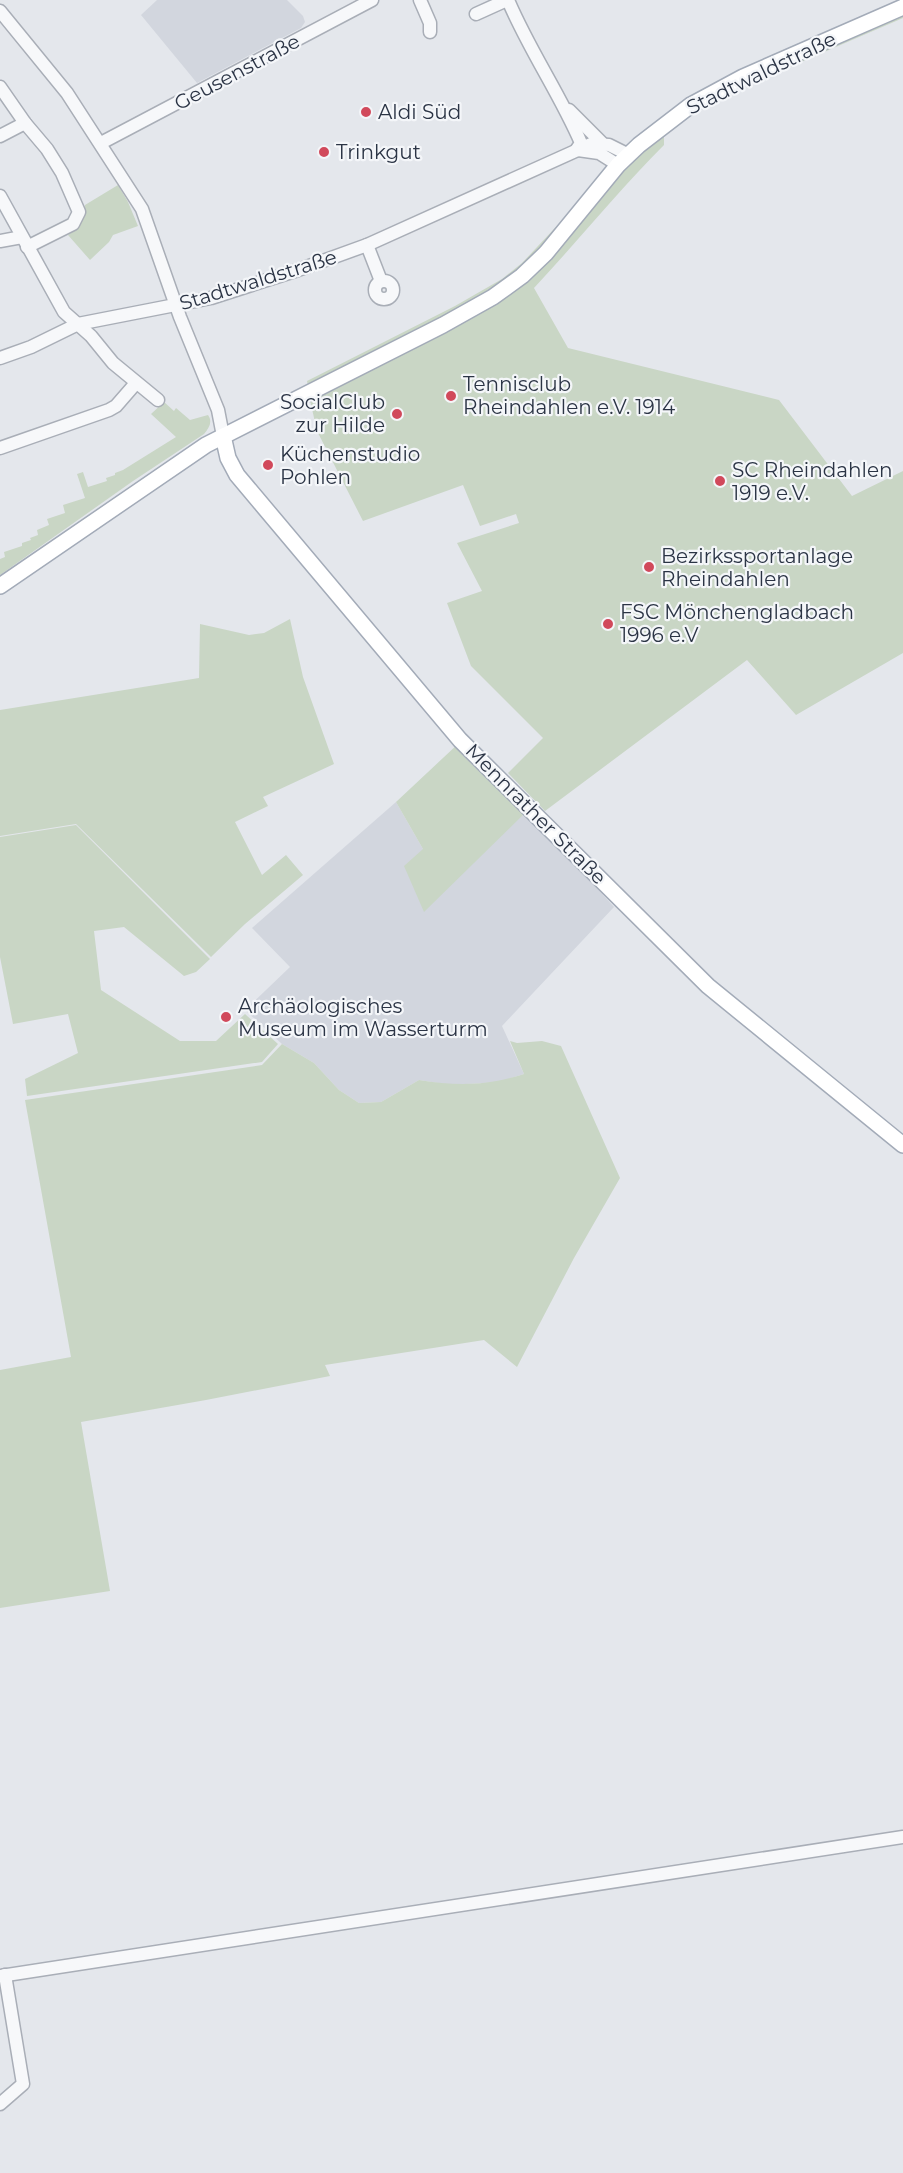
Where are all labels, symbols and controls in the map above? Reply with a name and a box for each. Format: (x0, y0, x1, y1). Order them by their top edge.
street label: Stadtwaldstraße (682, 26, 840, 120)
street label: Geusenstraße (170, 29, 304, 115)
place label: Aldi Süd (378, 100, 461, 124)
marker: Aldi Süd (359, 105, 373, 119)
place label: Trinkgut (336, 140, 421, 164)
marker: Trinkgut (317, 145, 331, 159)
street label: Stadtwaldstraße (176, 245, 340, 315)
place label: Tennisclub Rheindahlen e.V. 1914 (463, 372, 675, 419)
marker: Tennisclub Rheindahlen e.V. 1914 (444, 389, 458, 403)
place label: SocialClub zur Hilde (280, 390, 385, 437)
marker: SocialClub zur Hilde (390, 407, 404, 421)
place label: Küchenstudio Pohlen (280, 442, 420, 489)
marker: Küchenstudio Pohlen (261, 458, 275, 472)
place label: SC Rheindahlen 1919 e.V. (732, 458, 893, 505)
marker: SC Rheindahlen 1919 e.V. (713, 474, 727, 488)
place label: Bezirkssportanlage Rheindahlen (661, 544, 853, 591)
marker: Bezirkssportanlage Rheindahlen (642, 560, 656, 574)
place label: FSC Mönchengladbach 1996 e.V (620, 600, 854, 647)
marker: FSC Mönchengladbach 1996 e.V (601, 617, 615, 631)
street label: Mennrather Straße (461, 739, 611, 889)
place label: Archäologisches Museum im Wasserturm (238, 994, 488, 1041)
marker: Archäologisches Museum im Wasserturm (219, 1010, 233, 1024)

